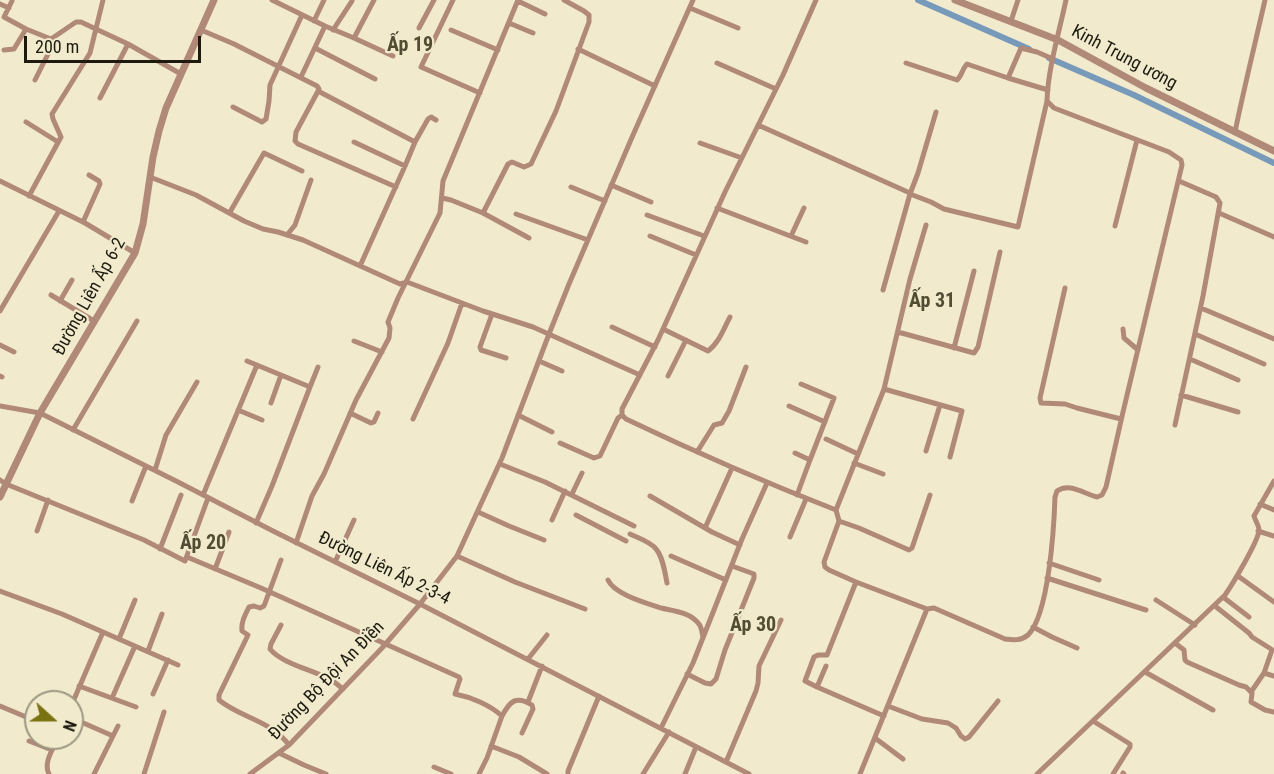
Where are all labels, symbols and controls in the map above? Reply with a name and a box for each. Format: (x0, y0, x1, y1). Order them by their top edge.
street label: Kinh Trung ương (1067, 21, 1181, 95)
scale bar (27, 24, 204, 62)
district label: Ấp 19 (387, 34, 433, 58)
text: 200 m (35, 36, 79, 57)
street label: Đường Liên Ấp 6-2 (49, 235, 131, 359)
district label: Ấp 31 (909, 290, 955, 314)
street label: Đường Liên Ấp 2-3-4 (314, 528, 454, 610)
district label: Ấp 20 (180, 532, 226, 556)
district label: Ấp 30 (730, 614, 776, 638)
street label: Đường Bộ Đội An Điền (265, 617, 389, 745)
north arrow (24, 690, 84, 750)
text: N (59, 718, 80, 734)

